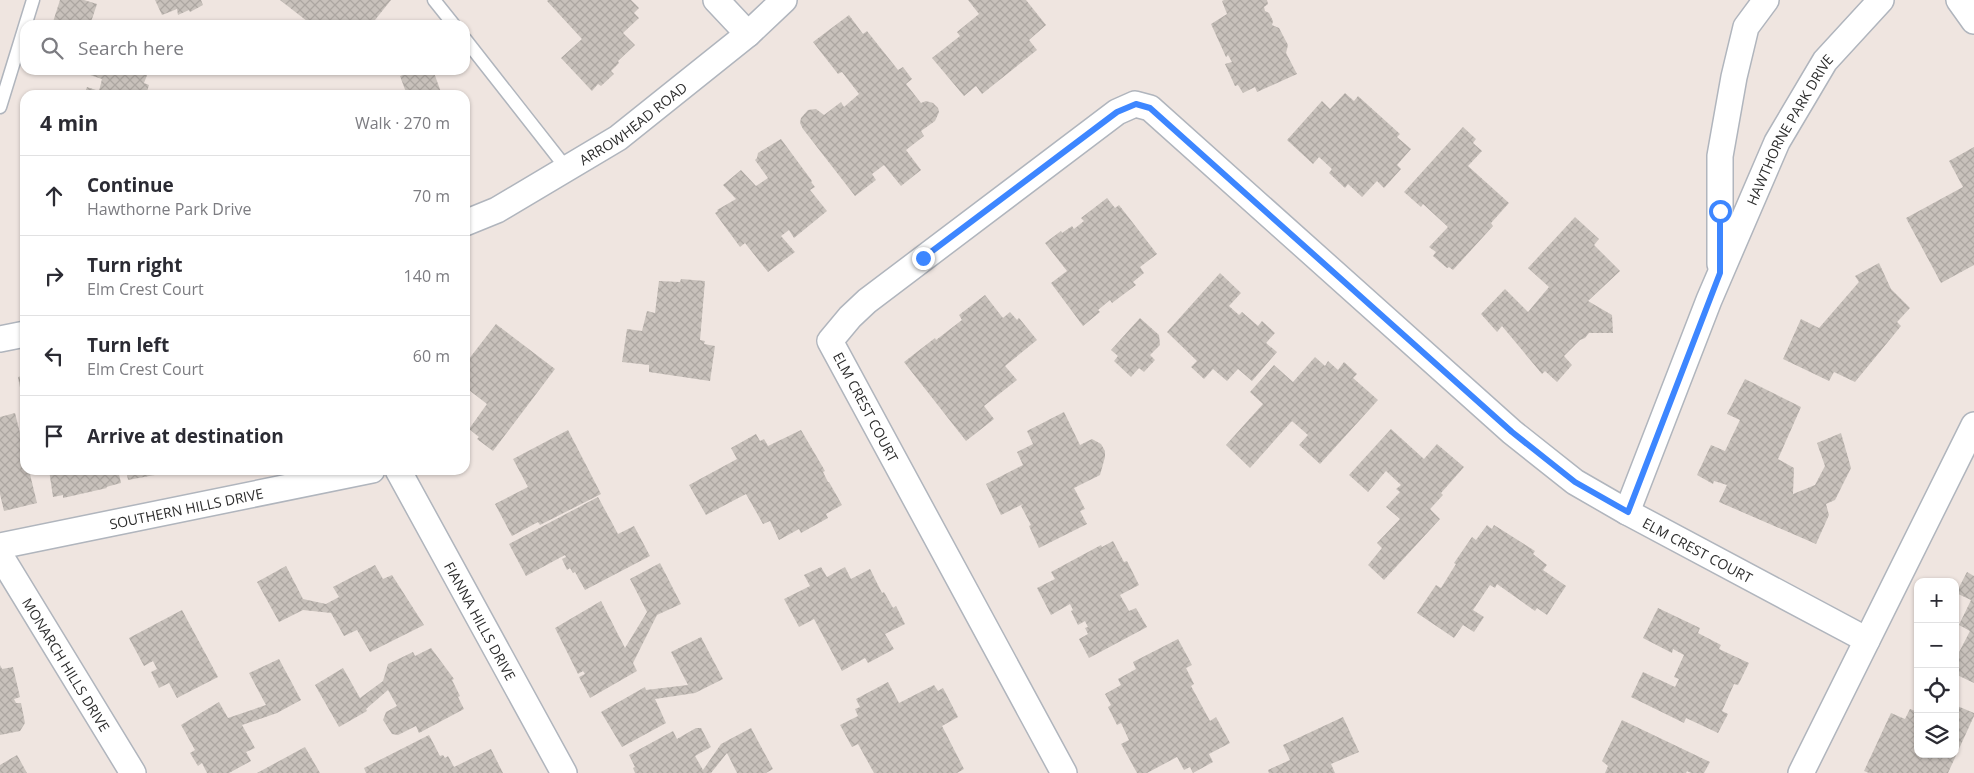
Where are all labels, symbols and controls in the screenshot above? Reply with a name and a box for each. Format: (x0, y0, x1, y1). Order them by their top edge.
search box (20, 20, 470, 75)
icon: search (38, 34, 66, 62)
text: Search here (78, 35, 184, 61)
street label: HAWTHORNE PARK DRIVE (1742, 50, 1837, 208)
street label: ARROWHEAD ROAD (575, 77, 691, 169)
text: 4 min (40, 109, 98, 137)
text: Walk · 270 m (355, 112, 450, 134)
text: Continue (87, 172, 174, 198)
icon: ahead (40, 182, 68, 210)
text: 70 m (413, 185, 450, 207)
text: Hawthorne Park Drive (87, 198, 252, 220)
route start (1709, 200, 1732, 223)
route end (912, 247, 935, 270)
text: Turn right (87, 252, 182, 278)
icon: right (40, 262, 68, 290)
text: 140 m (404, 265, 450, 287)
text: Elm Crest Court (87, 278, 204, 300)
text: Turn left (87, 332, 169, 358)
icon: left (40, 342, 68, 370)
text: 60 m (413, 345, 450, 367)
street label: ELM CREST COURT (829, 349, 903, 466)
text: Elm Crest Court (87, 358, 204, 380)
icon: arrive (40, 422, 68, 450)
text: Arrive at destination (87, 423, 284, 449)
street label: SOUTHERN HILLS DRIVE (108, 483, 265, 533)
street label: ELM CREST COURT (1640, 513, 1756, 587)
street label: FIANNA HILLS DRIVE (440, 558, 521, 684)
map controls (1914, 578, 1959, 758)
button: + (1914, 578, 1959, 623)
street label: MONARCH HILLS DRIVE (19, 594, 115, 735)
button: − (1914, 623, 1959, 668)
button: locate (1914, 668, 1959, 713)
button: layers (1914, 713, 1959, 758)

